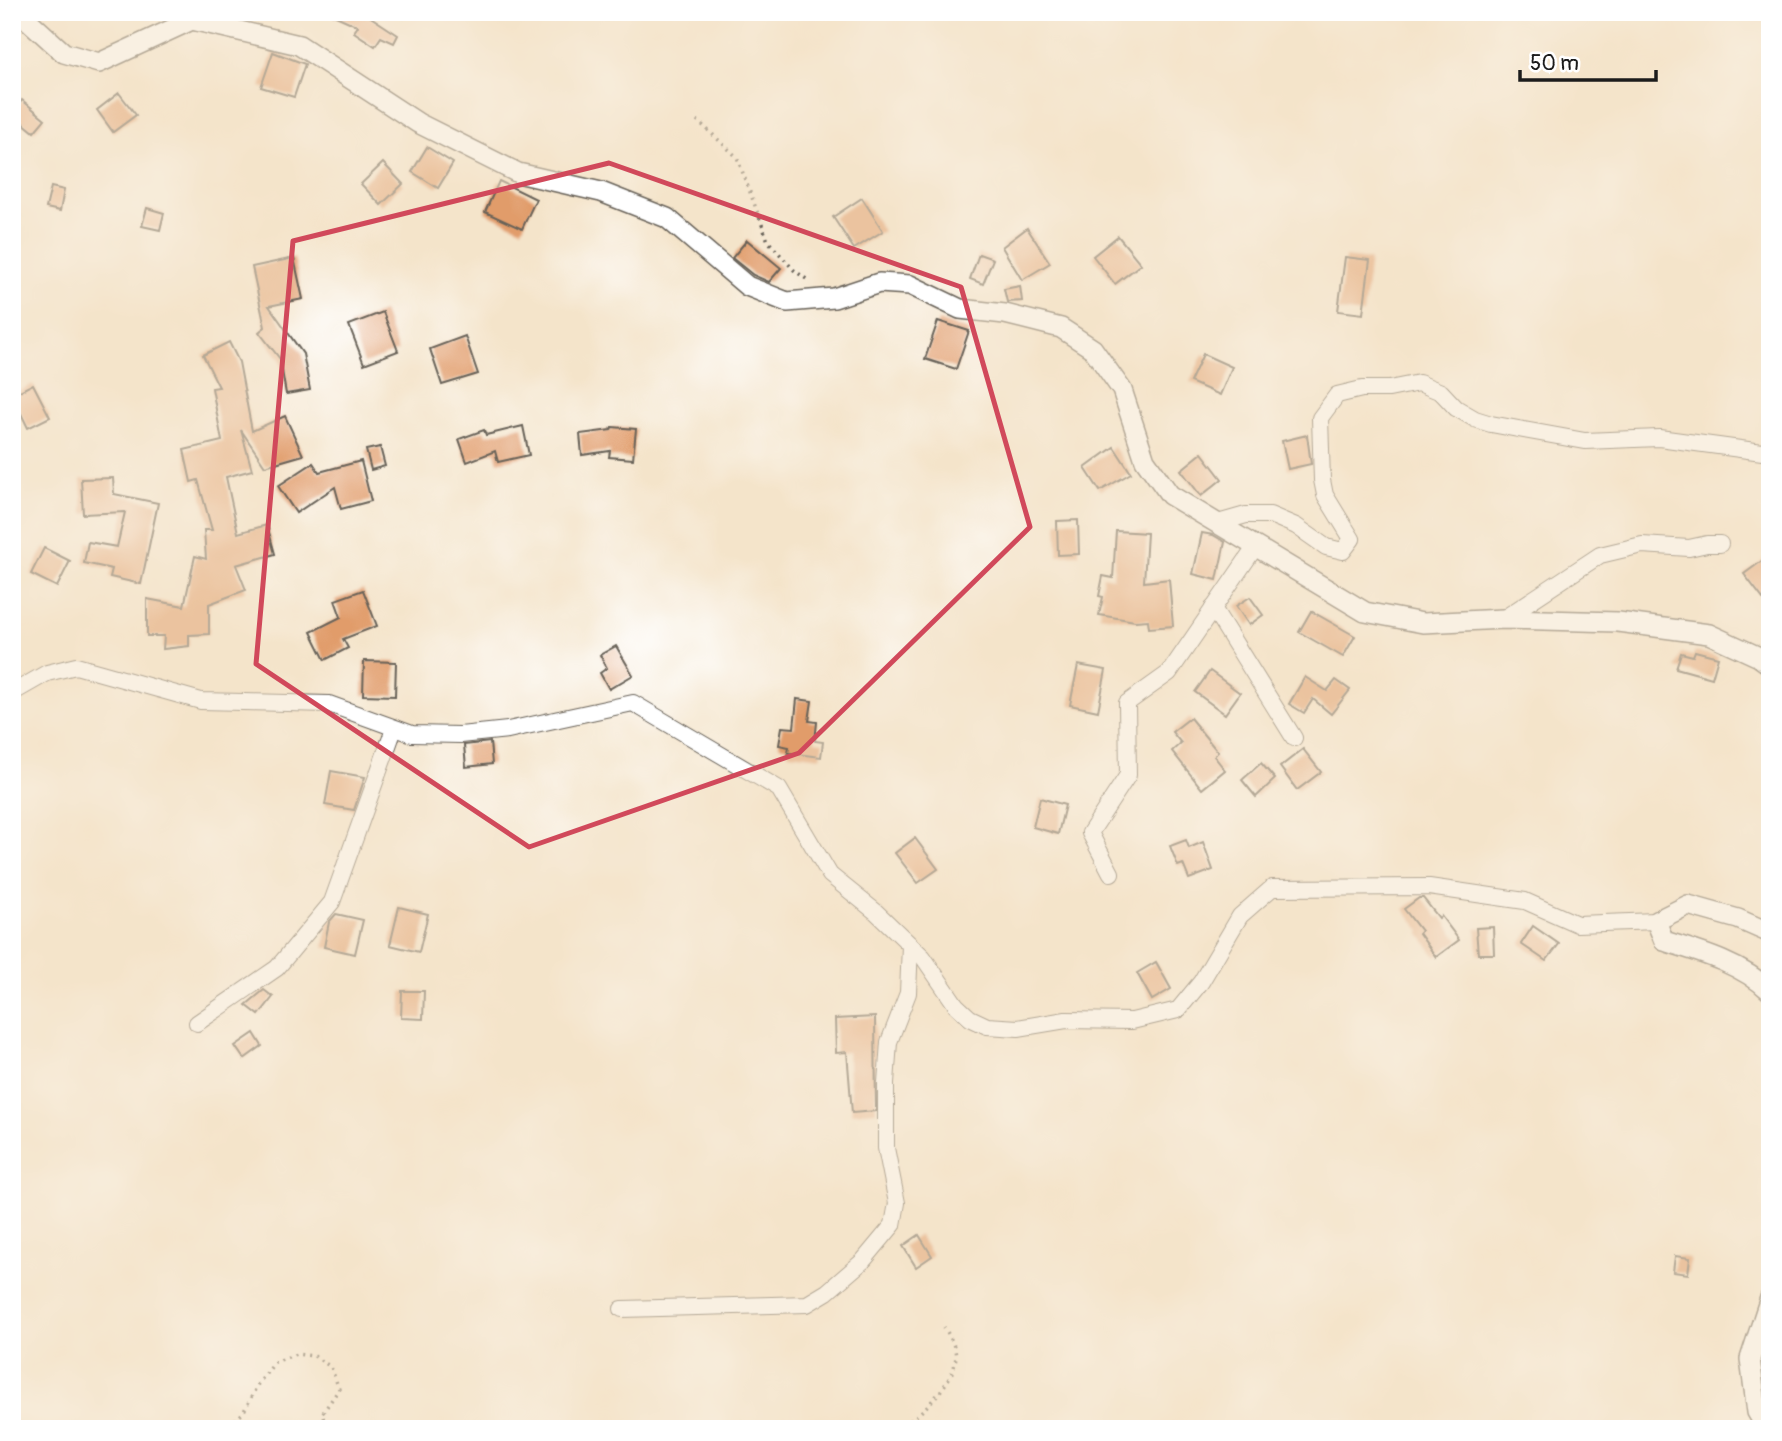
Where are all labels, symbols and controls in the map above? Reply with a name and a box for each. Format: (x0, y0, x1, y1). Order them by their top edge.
scale bar (1520, 38, 1656, 82)
text: 50 m (1530, 50, 1579, 77)

